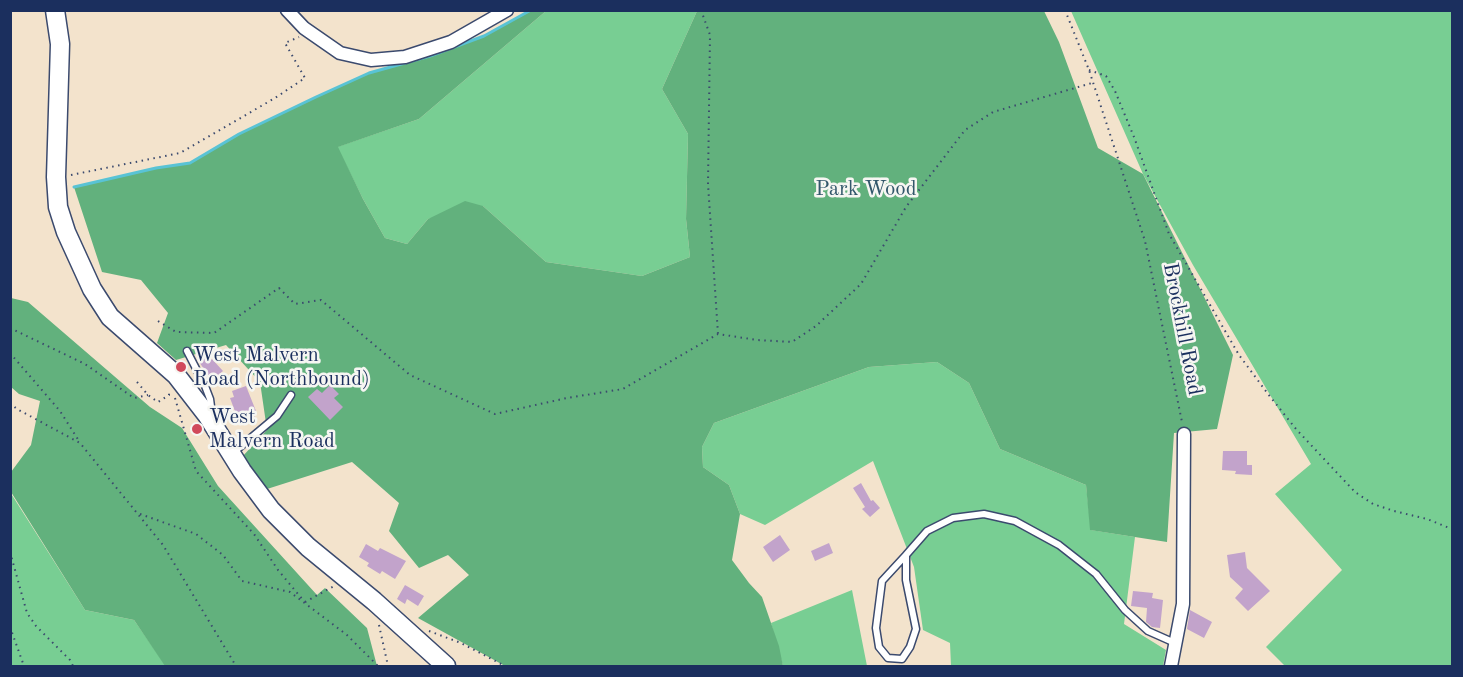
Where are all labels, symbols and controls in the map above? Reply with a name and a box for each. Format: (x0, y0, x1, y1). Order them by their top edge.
park label: Park Wood (815, 176, 917, 202)
street label: Brockhill Road (1157, 260, 1207, 398)
place label: West Malvern Road (Northbound) (193, 342, 370, 392)
marker: West Malvern Road (Northbound) (174, 360, 188, 374)
place label: West Malvern Road (209, 404, 335, 454)
marker: West Malvern Road (190, 422, 204, 436)

